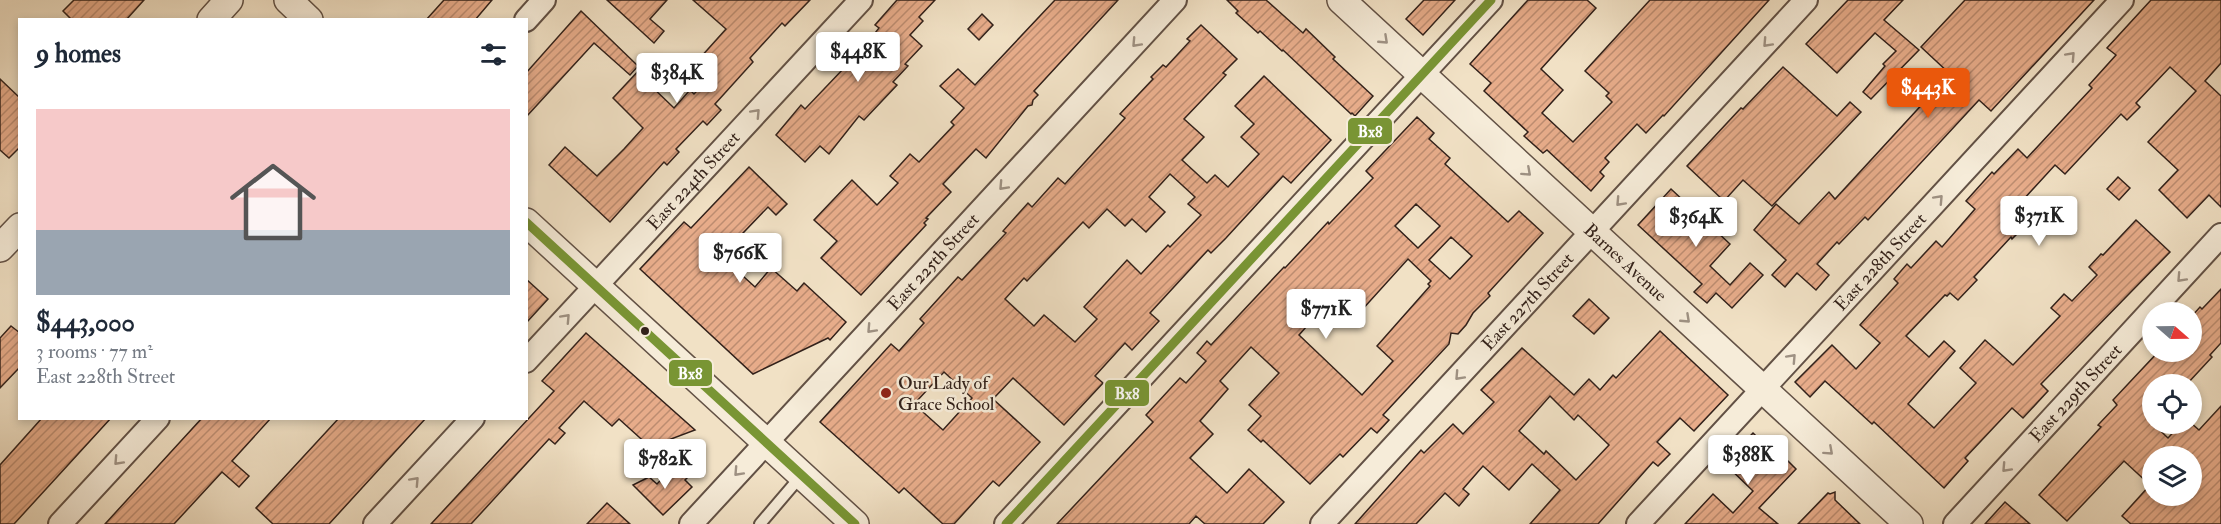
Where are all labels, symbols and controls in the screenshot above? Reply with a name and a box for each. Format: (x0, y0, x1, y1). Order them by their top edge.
pin: $448K (816, 32, 900, 83)
one-way arrow (1377, 33, 1388, 44)
one-way arrow (1132, 36, 1143, 47)
one-way arrow (1763, 36, 1774, 47)
text: 9 homes (36, 38, 121, 70)
icon: filters (477, 38, 510, 71)
text: $448K (830, 39, 886, 64)
one-way arrow (2064, 52, 2075, 62)
pin: $384K (635, 53, 719, 104)
text: $384K (650, 60, 704, 85)
pin: $443K (1886, 68, 1970, 119)
text: $443K (1901, 75, 1955, 100)
one-way arrow (749, 109, 760, 120)
line badge: Bx8 (1347, 117, 1393, 145)
text: Bx8 (1358, 122, 1383, 142)
street label: East 224th Street (642, 127, 745, 235)
icon: home (219, 148, 327, 256)
one-way arrow (1521, 165, 1531, 176)
one-way arrow (999, 179, 1010, 190)
one-way arrow (1616, 195, 1627, 206)
one-way arrow (1932, 195, 1943, 206)
pin: $371K (1997, 196, 2081, 247)
pin: $364K (1654, 197, 1738, 248)
text: $371K (2014, 203, 2064, 228)
text: $364K (1669, 204, 1723, 229)
street label: East 225th Street (883, 208, 984, 316)
street label: East 228th Street (1830, 208, 1932, 316)
street label: Barnes Avenue (1579, 219, 1672, 307)
pin: $766K (698, 233, 782, 284)
text: $766K (713, 240, 767, 265)
street label: East 227th Street (1477, 248, 1579, 356)
one-way arrow (2177, 272, 2188, 282)
pin: $771K (1284, 289, 1368, 340)
text: $771K (1301, 296, 1351, 321)
north arrow (2142, 302, 2202, 362)
map controls (2142, 302, 2202, 506)
text: $443,000 (36, 307, 135, 339)
one-way arrow (1679, 312, 1690, 323)
one-way arrow (559, 314, 570, 324)
one-way arrow (867, 323, 878, 333)
unlabelled marker (639, 325, 651, 337)
text: 3 rooms · 77 m² (36, 339, 153, 364)
street label: East 229th Street (2025, 339, 2127, 448)
one-way arrow (1785, 354, 1796, 364)
line badge: Bx8 (668, 359, 713, 387)
text: East 228th Street (36, 364, 175, 389)
text: Bx8 (678, 364, 703, 384)
one-way arrow (1456, 369, 1467, 380)
place label: Our Lady of Grace School (898, 372, 995, 416)
button: locate (2142, 374, 2202, 434)
line badge: Bx8 (1104, 379, 1150, 407)
text: Bx8 (1115, 384, 1140, 404)
marker: Our Lady of Grace School (879, 386, 893, 400)
pin: $388K (1706, 435, 1790, 486)
pin: $782K (623, 439, 707, 490)
text: $388K (1722, 442, 1774, 467)
one-way arrow (1822, 444, 1833, 455)
text: $782K (638, 446, 692, 471)
button: layers (2142, 446, 2202, 506)
one-way arrow (114, 455, 125, 465)
one-way arrow (2002, 461, 2013, 472)
one-way arrow (735, 465, 746, 476)
one-way arrow (408, 477, 419, 488)

